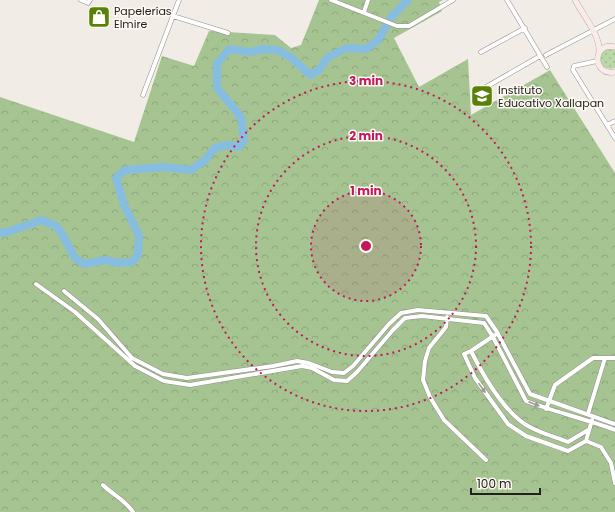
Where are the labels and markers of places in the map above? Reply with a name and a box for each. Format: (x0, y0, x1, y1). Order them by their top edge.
place label: Papelerías Elmire (114, 3, 172, 32)
shop icon: Papelerías Elmire (86, 4, 112, 30)
place label: Instituto Educativo Xallapan (498, 82, 604, 111)
school or university icon: Instituto Educativo Xallapan (469, 83, 495, 109)
centre of rings (359, 239, 373, 253)

